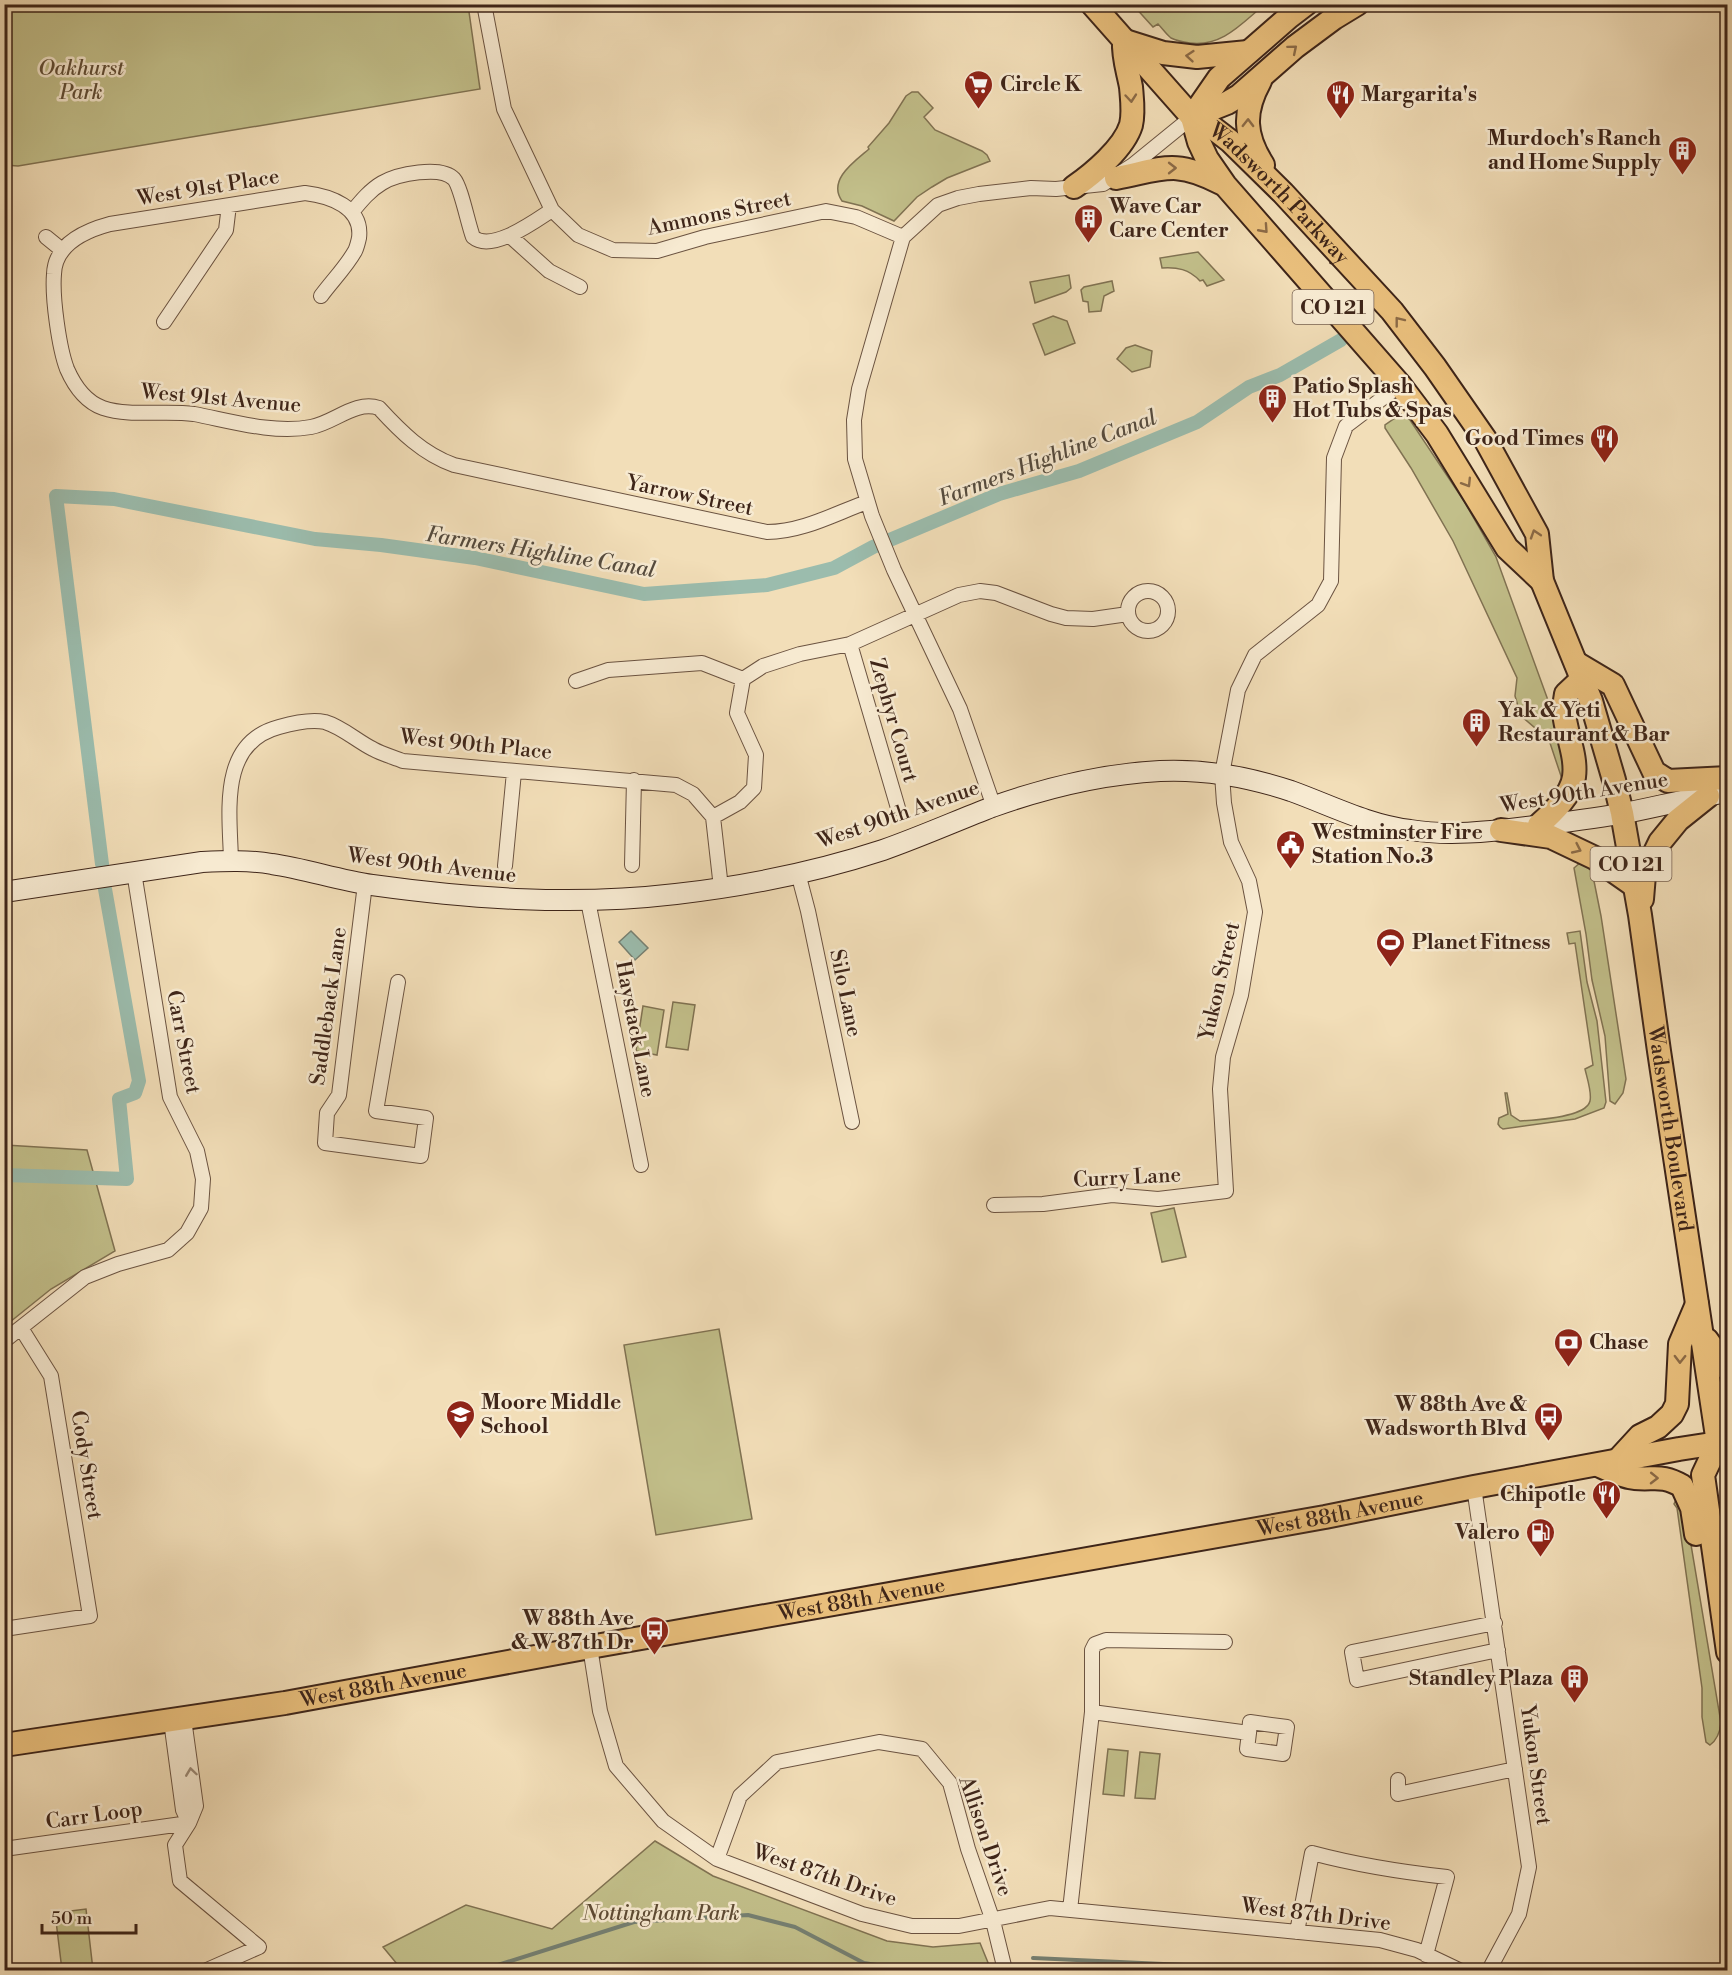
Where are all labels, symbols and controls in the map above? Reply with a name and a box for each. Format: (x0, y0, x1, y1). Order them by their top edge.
one-way arrow (1286, 46, 1297, 57)
one-way arrow (1186, 49, 1195, 62)
park label: Oakhurst Park (38, 56, 125, 106)
supermarket icon: Circle K (963, 68, 995, 110)
place label: Circle K (1000, 72, 1082, 98)
restaurant icon: Margarita's (1324, 78, 1356, 120)
place label: Margarita's (1361, 82, 1477, 108)
one-way arrow (1125, 94, 1138, 103)
street label: Wadsworth Parkway (1203, 117, 1355, 271)
one-way arrow (1242, 119, 1255, 128)
place label: Murdoch's Ranch and Home Supply (1487, 126, 1661, 176)
building icon: Murdoch's Ranch and Home Supply (1666, 134, 1698, 176)
one-way arrow (1167, 162, 1176, 174)
street label: West 91st Place (134, 164, 281, 212)
street label: Ammons Street (644, 186, 794, 242)
place label: Wave Car Care Center (1108, 194, 1229, 244)
building icon: Wave Car Care Center (1072, 202, 1104, 244)
one-way arrow (1257, 222, 1268, 233)
road number: CO 121 (1292, 290, 1374, 324)
one-way arrow (1396, 317, 1407, 328)
place label: Patio Splash Hot Tubs & Spas (1293, 374, 1452, 424)
street label: West 91st Avenue (139, 379, 302, 419)
building icon: Patio Splash Hot Tubs & Spas (1256, 382, 1288, 424)
water label: Farmers Highline Canal (934, 404, 1161, 513)
restaurant icon: Good Times (1589, 422, 1621, 464)
place label: Good Times (1465, 426, 1584, 452)
street label: Yarrow Street (623, 470, 756, 522)
one-way arrow (1460, 477, 1471, 488)
water label: Farmers Highline Canal (424, 521, 658, 584)
one-way arrow (1530, 529, 1542, 540)
street label: Zephyr Court (863, 655, 923, 786)
place label: Yak & Yeti Restaurant & Bar (1498, 698, 1670, 748)
building icon: Yak & Yeti Restaurant & Bar (1461, 706, 1493, 748)
street label: West 90th Place (397, 724, 553, 766)
street label: West 90th Avenue (1497, 767, 1670, 819)
street label: West 90th Avenue (813, 775, 983, 855)
place label: Westminster Fire Station No.3 (1311, 820, 1483, 870)
public building icon: Westminster Fire Station No.3 (1275, 828, 1307, 870)
one-way arrow (1571, 842, 1582, 854)
street label: West 90th Avenue (345, 843, 518, 889)
road number: CO 121 (1590, 847, 1672, 881)
street label: Yukon Street (1193, 919, 1246, 1044)
street label: Saddleback Lane (305, 925, 353, 1087)
sports icon: Planet Fitness (1375, 926, 1407, 968)
place label: Planet Fitness (1412, 930, 1550, 956)
street label: Silo Lane (823, 947, 867, 1039)
street label: Haystack Lane (609, 959, 661, 1100)
street label: Carr Street (160, 988, 206, 1097)
street label: Wadsworth Boulevard (1642, 1023, 1698, 1233)
street label: Curry Lane (1072, 1162, 1182, 1194)
bank icon: Chase (1552, 1326, 1584, 1368)
place label: Chase (1589, 1330, 1649, 1356)
one-way arrow (1674, 1354, 1686, 1363)
place label: Moore Middle School (481, 1390, 621, 1440)
place label: W 88th Ave & Wadsworth Blvd (1364, 1392, 1527, 1442)
school or university icon: Moore Middle School (444, 1398, 476, 1440)
bus stop icon: W 88th Ave & Wadsworth Blvd (1532, 1400, 1564, 1442)
street label: Cody Street (65, 1409, 108, 1522)
one-way arrow (1649, 1472, 1658, 1484)
restaurant icon: Chipotle (1591, 1478, 1623, 1520)
place label: Chipotle (1500, 1482, 1586, 1508)
street label: West 88th Avenue (1254, 1486, 1426, 1543)
fuel station icon: Valero (1525, 1516, 1557, 1558)
place label: Valero (1454, 1520, 1520, 1546)
street label: West 88th Avenue (775, 1572, 947, 1628)
place label: W 88th Ave & W 87th Dr (511, 1606, 634, 1656)
bus stop icon: W 88th Ave & W 87th Dr (639, 1614, 671, 1656)
street label: West 88th Avenue (297, 1658, 469, 1714)
building icon: Standley Plaza (1558, 1662, 1590, 1704)
place label: Standley Plaza (1409, 1666, 1554, 1692)
street label: Yukon Street (1514, 1703, 1556, 1827)
one-way arrow (185, 1767, 198, 1776)
street label: Allison Drive (952, 1772, 1018, 1900)
street label: Carr Loop (44, 1796, 144, 1836)
street label: West 87th Drive (748, 1839, 900, 1913)
street label: West 87th Drive (1239, 1893, 1392, 1937)
scale bar (42, 1897, 136, 1935)
park label: Nottingham Park (581, 1901, 740, 1927)
text: 50 m (51, 1907, 93, 1930)

